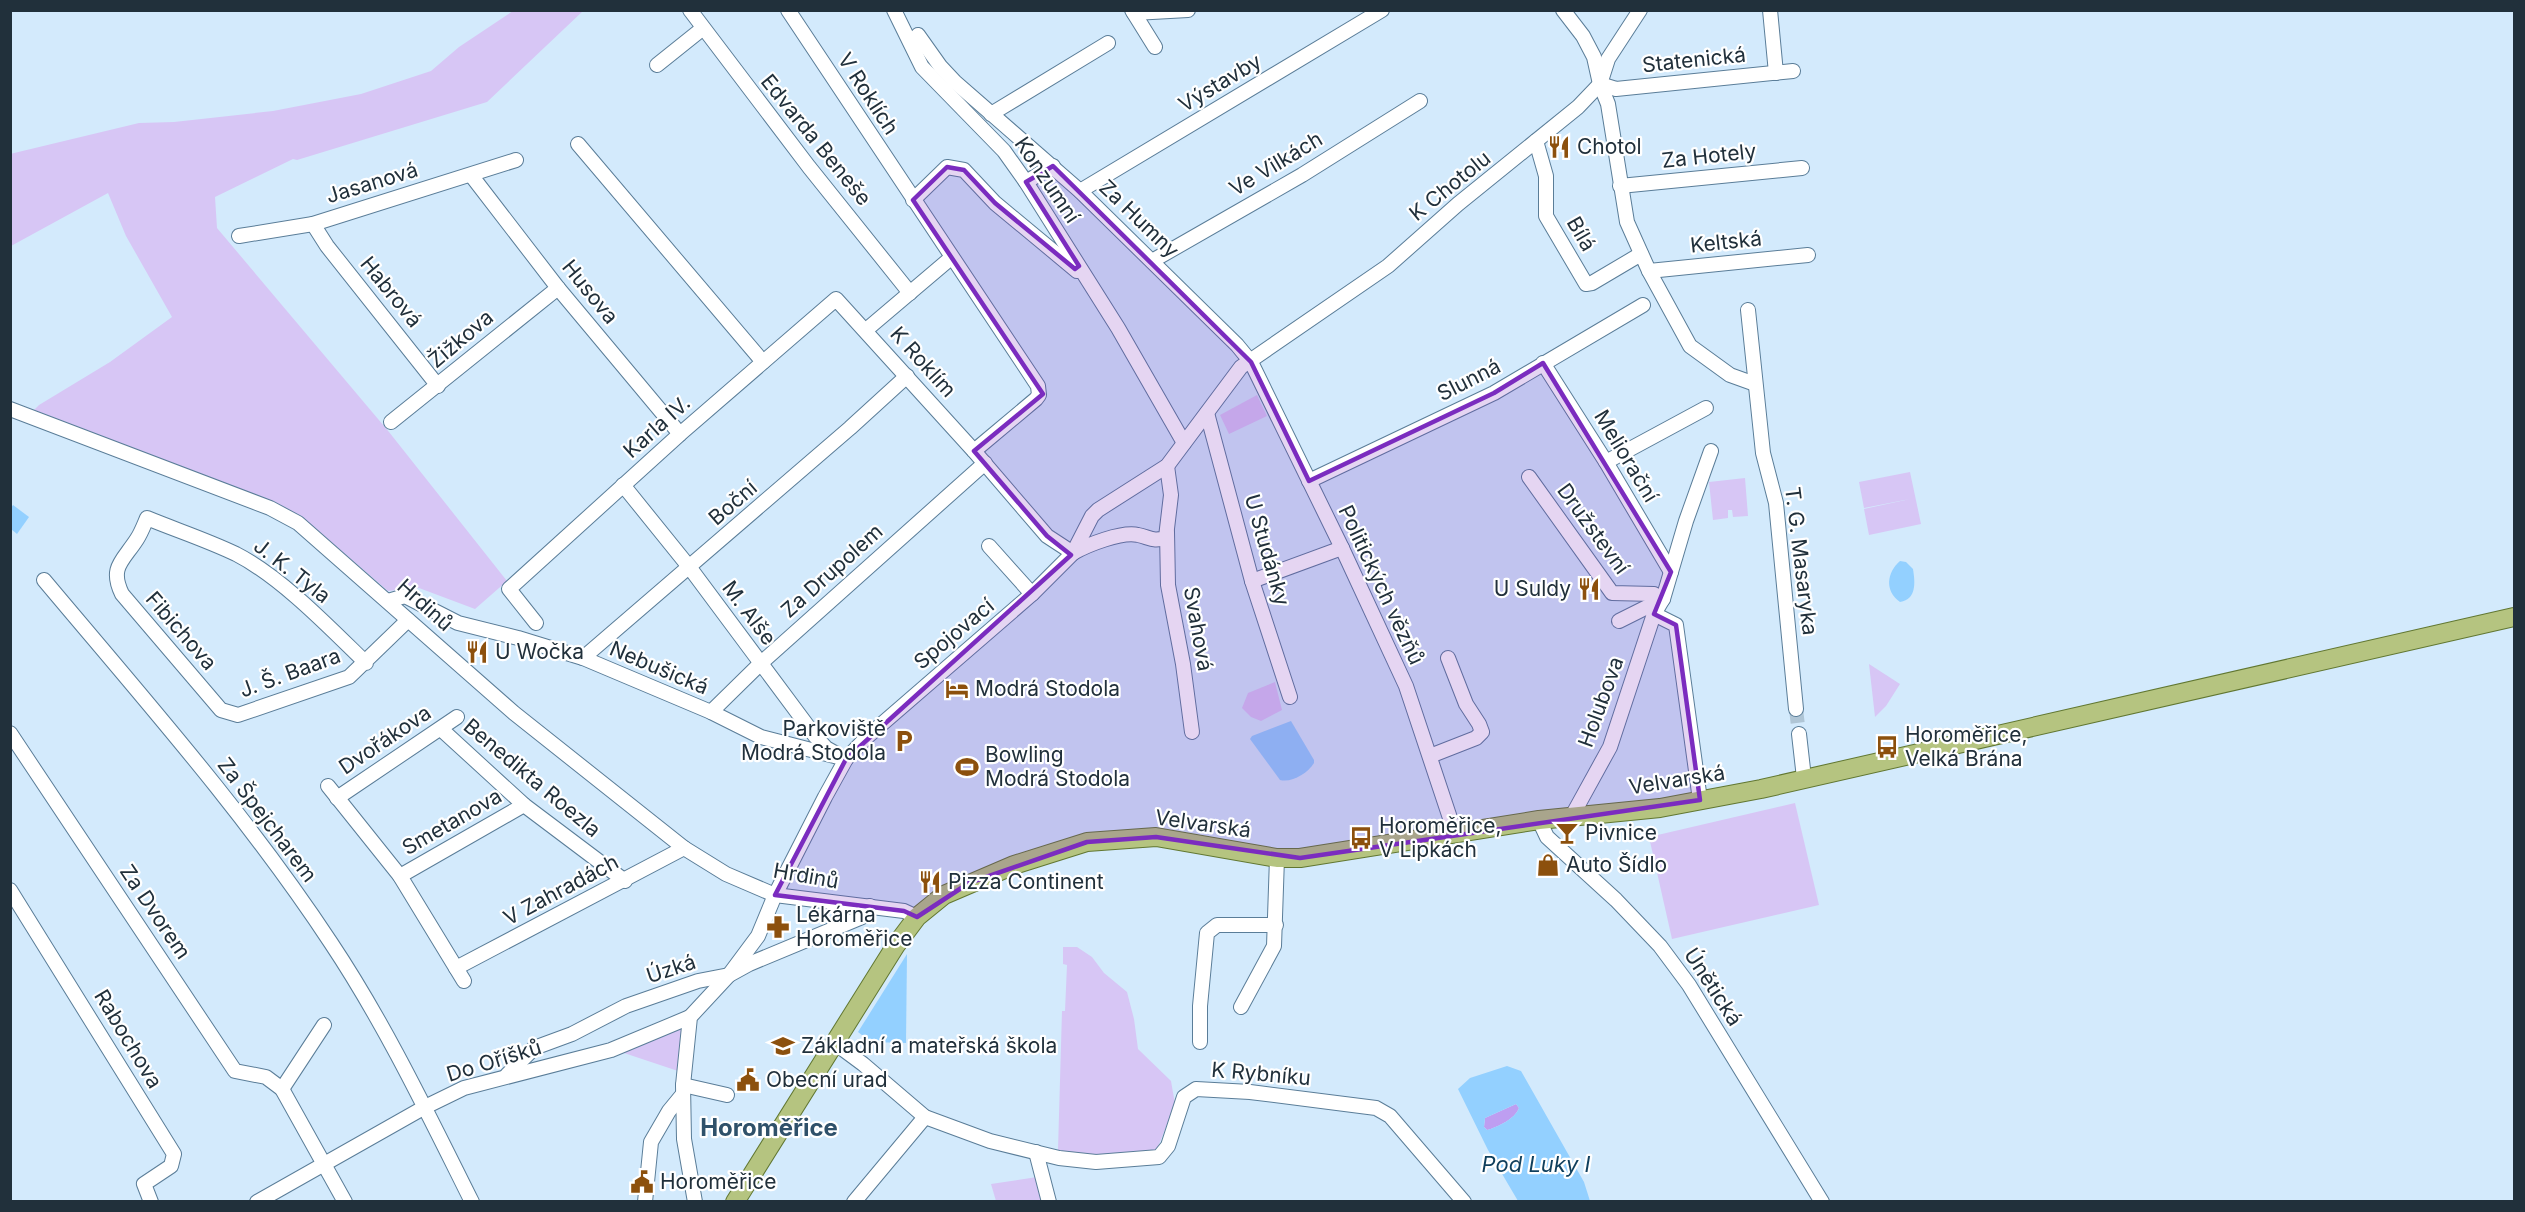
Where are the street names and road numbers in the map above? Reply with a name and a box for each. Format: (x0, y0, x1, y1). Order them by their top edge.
street label: Statenická (1641, 42, 1747, 77)
street label: V Roklích (833, 48, 904, 139)
street label: Výstavby (1174, 48, 1266, 117)
street label: Edvarda Beneše (756, 69, 877, 210)
street label: Ve Vilkách (1225, 126, 1327, 201)
street label: Konzumní (1010, 132, 1086, 228)
street label: Za Hotely (1660, 138, 1758, 173)
street label: K Chotolu (1404, 145, 1495, 226)
street label: Jasanová (323, 157, 421, 208)
street label: Za Humny (1094, 174, 1185, 263)
street label: Bílá (1562, 212, 1601, 255)
street label: Keltská (1689, 225, 1763, 258)
street label: Habrová (355, 251, 427, 332)
street label: Husova (557, 255, 624, 329)
street label: Žižkova (423, 304, 498, 373)
street label: K Roklím (885, 321, 961, 402)
street label: Slunná (1433, 353, 1505, 406)
street label: Karla IV. (618, 390, 695, 463)
street label: Meliorační (1589, 405, 1664, 507)
street label: Boční (703, 474, 763, 530)
street label: Družstevní (1552, 478, 1635, 580)
street label: T. G. Masaryka (1780, 485, 1823, 637)
street label: U Studánky (1240, 491, 1295, 609)
street label: Politických vězňů (1334, 501, 1429, 668)
street label: Za Drupolem (776, 519, 887, 623)
street label: J. K. Tyla (249, 533, 336, 608)
street label: Hrdinů (392, 573, 458, 636)
street label: M. Alše (717, 576, 782, 650)
street label: Svahová (1179, 585, 1218, 673)
street label: Fibichova (141, 586, 222, 675)
street label: Spojovací (909, 592, 999, 674)
street label: Nebušická (606, 636, 712, 700)
street label: J. Š. Baara (236, 643, 344, 702)
street label: Holubova (1573, 653, 1628, 750)
street label: Dvořákova (334, 700, 435, 779)
street label: Benedikta Roezla (459, 713, 606, 842)
street label: Za Špejcharem (213, 753, 322, 887)
street label: Velvarská (1627, 760, 1727, 799)
street label: Smetanova (397, 783, 506, 860)
street label: Velvarská (1153, 804, 1253, 843)
street label: V Zahradách (499, 849, 623, 930)
street label: Hrdinů (771, 857, 841, 894)
street label: Za Dvorem (115, 860, 196, 964)
street label: Únětická (1679, 943, 1749, 1030)
street label: Úzká (643, 948, 699, 988)
street label: Rabochova (89, 985, 168, 1093)
street label: Do Oříšků (443, 1034, 544, 1087)
street label: K Rybníku (1210, 1057, 1312, 1090)

